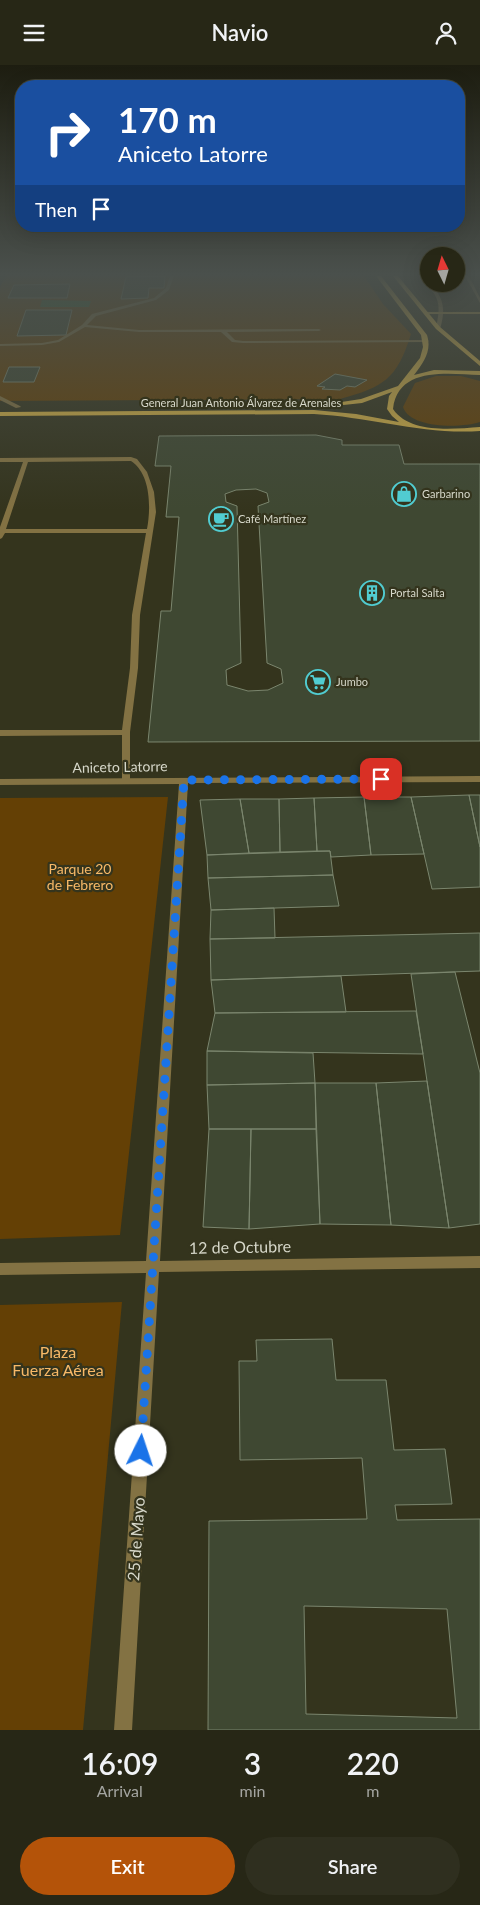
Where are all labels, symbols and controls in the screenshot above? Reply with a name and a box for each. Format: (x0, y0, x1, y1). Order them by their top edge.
icon: menu (20, 19, 48, 47)
text: Navio (212, 19, 268, 46)
icon: person (432, 19, 460, 47)
text: 170 m (118, 98, 217, 140)
icon: right (35, 100, 100, 165)
text: Aniceto Latorre (118, 140, 268, 167)
icon: arrive (87, 195, 115, 223)
text: Then (35, 198, 77, 221)
north arrow (420, 247, 465, 293)
map controls (420, 247, 465, 292)
street label: General Juan Antonio Álvarez de Arenales (141, 396, 342, 409)
shop icon: Garbarino (391, 481, 417, 507)
place label: Garbarino (422, 487, 470, 500)
cafe icon: Café Martínez (208, 506, 234, 532)
place label: Café Martínez (238, 512, 306, 525)
building icon: Portal Salta (359, 580, 385, 606)
place label: Portal Salta (390, 586, 445, 599)
supermarket icon: Jumbo (305, 669, 331, 695)
place label: Jumbo (336, 675, 368, 688)
street label: Aniceto Latorre (72, 757, 168, 776)
pin (360, 758, 402, 800)
icon: arrive (367, 765, 395, 793)
park label: Parque 20 de Febrero (47, 860, 113, 893)
street label: 12 de Octubre (189, 1236, 291, 1257)
park label: Plaza Fuerza Aérea (12, 1342, 104, 1379)
position arrow (114, 1424, 166, 1476)
street label: 25 de Mayo (123, 1497, 148, 1581)
text: 16:09 (81, 1745, 158, 1781)
text: 3 (244, 1745, 261, 1781)
text: 220 (347, 1745, 399, 1781)
text: Arrival (97, 1781, 143, 1800)
text: min (240, 1781, 265, 1800)
text: m (366, 1781, 379, 1800)
button: Exit (20, 1837, 235, 1895)
button: Share (245, 1837, 460, 1895)

